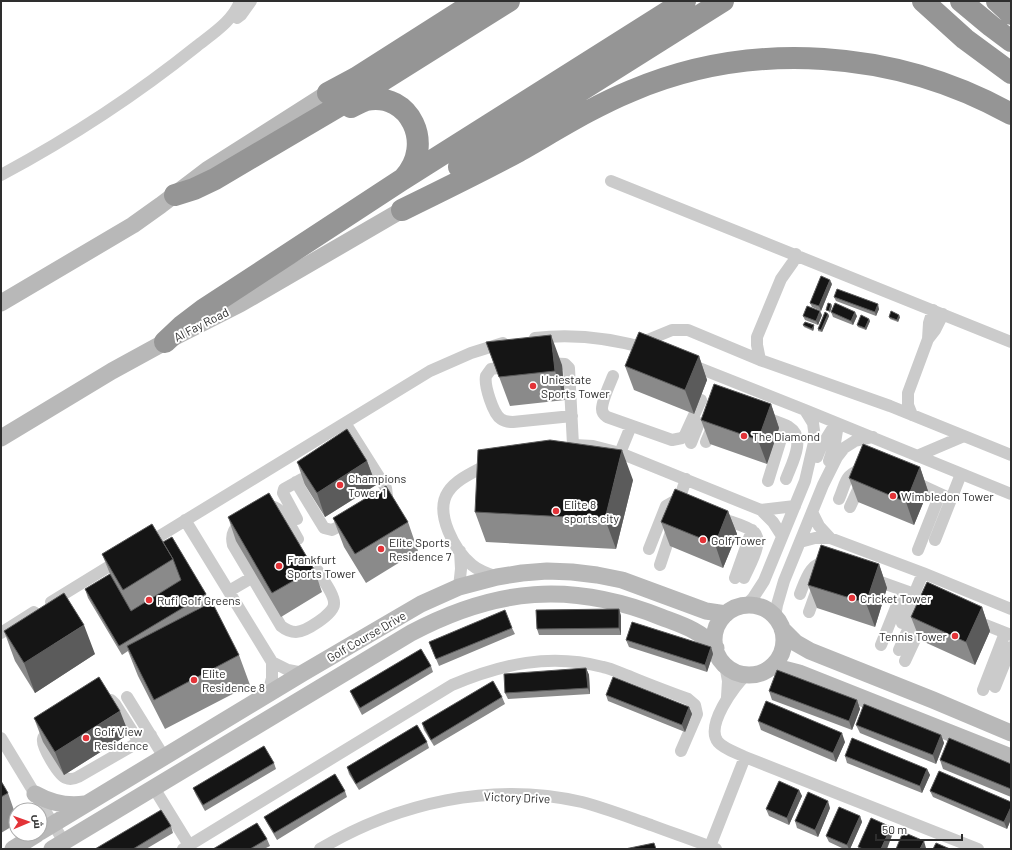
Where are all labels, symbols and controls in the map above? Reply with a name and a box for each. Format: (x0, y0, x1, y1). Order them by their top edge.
street label: Al Fay Road (171, 304, 231, 344)
place label: Uniestate Sports Tower (541, 372, 610, 400)
marker: Uniestate Sports Tower (528, 381, 538, 391)
place label: The Diamond (752, 429, 820, 443)
marker: The Diamond (739, 431, 749, 441)
place label: Champions Tower 1 (348, 471, 407, 499)
marker: Champions Tower 1 (335, 480, 345, 490)
place label: Wimbledon Tower (901, 489, 994, 503)
marker: Wimbledon Tower (888, 491, 898, 501)
place label: Elite 8 sports city (564, 497, 620, 525)
marker: Elite 8 sports city (551, 506, 561, 516)
place label: Golf Tower (711, 533, 766, 547)
place label: Elite Sports Residence 7 (389, 535, 452, 563)
marker: Golf Tower (698, 535, 708, 545)
marker: Elite Sports Residence 7 (376, 544, 386, 554)
place label: Frankfurt Sports Tower (287, 552, 356, 580)
marker: Frankfurt Sports Tower (274, 561, 284, 571)
place label: Cricket Tower (860, 591, 932, 605)
place label: Rufi Golf Greens (157, 593, 241, 607)
marker: Cricket Tower (847, 593, 857, 603)
marker: Rufi Golf Greens (144, 595, 154, 605)
street label: Golf Course Drive (324, 608, 408, 664)
place label: Tennis Tower (879, 629, 948, 643)
marker: Tennis Tower (950, 631, 960, 641)
place label: Elite Residence 8 (202, 666, 265, 694)
marker: Elite Residence 8 (189, 675, 199, 685)
place label: Golf View Residence (94, 724, 148, 752)
marker: Golf View Residence (81, 733, 91, 743)
street label: Victory Drive (484, 789, 550, 805)
north arrow (8, 802, 48, 842)
text: ش (31, 814, 45, 829)
scale bar (876, 816, 962, 842)
text: 50 m (882, 822, 907, 836)

